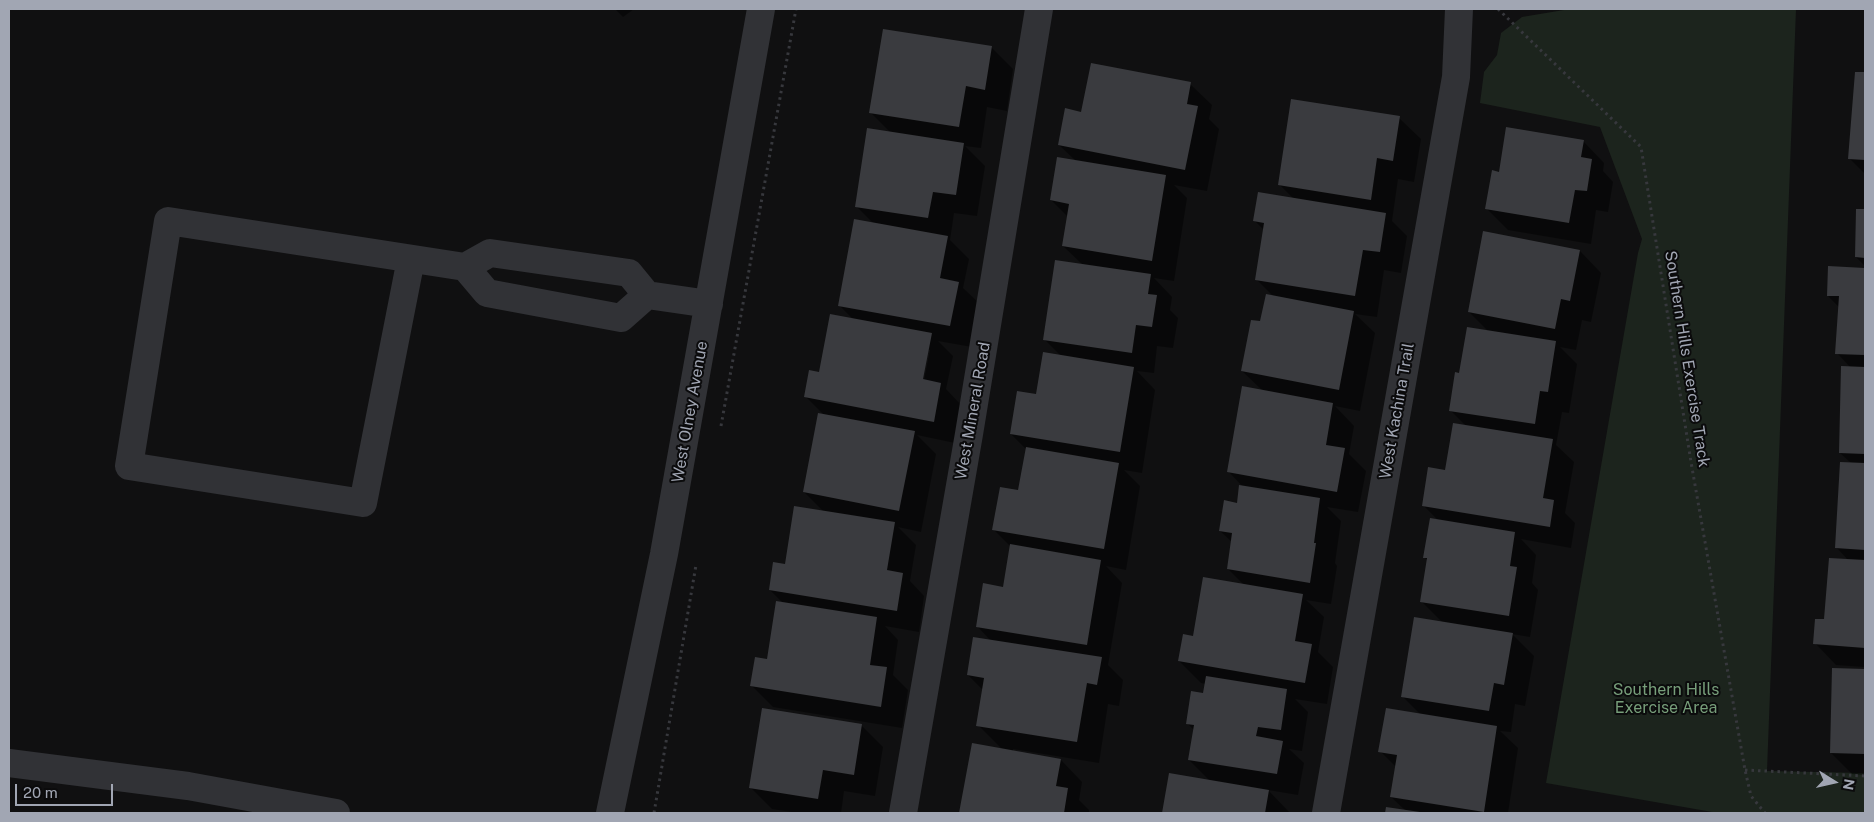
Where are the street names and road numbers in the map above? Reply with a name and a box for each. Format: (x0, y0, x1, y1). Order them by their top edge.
street label: Southern Hills Exercise Track (1660, 249, 1714, 469)
street label: West Olney Avenue (668, 340, 712, 484)
street label: West Mineral Road (951, 341, 995, 481)
street label: West Kachina Trail (1376, 342, 1418, 480)

